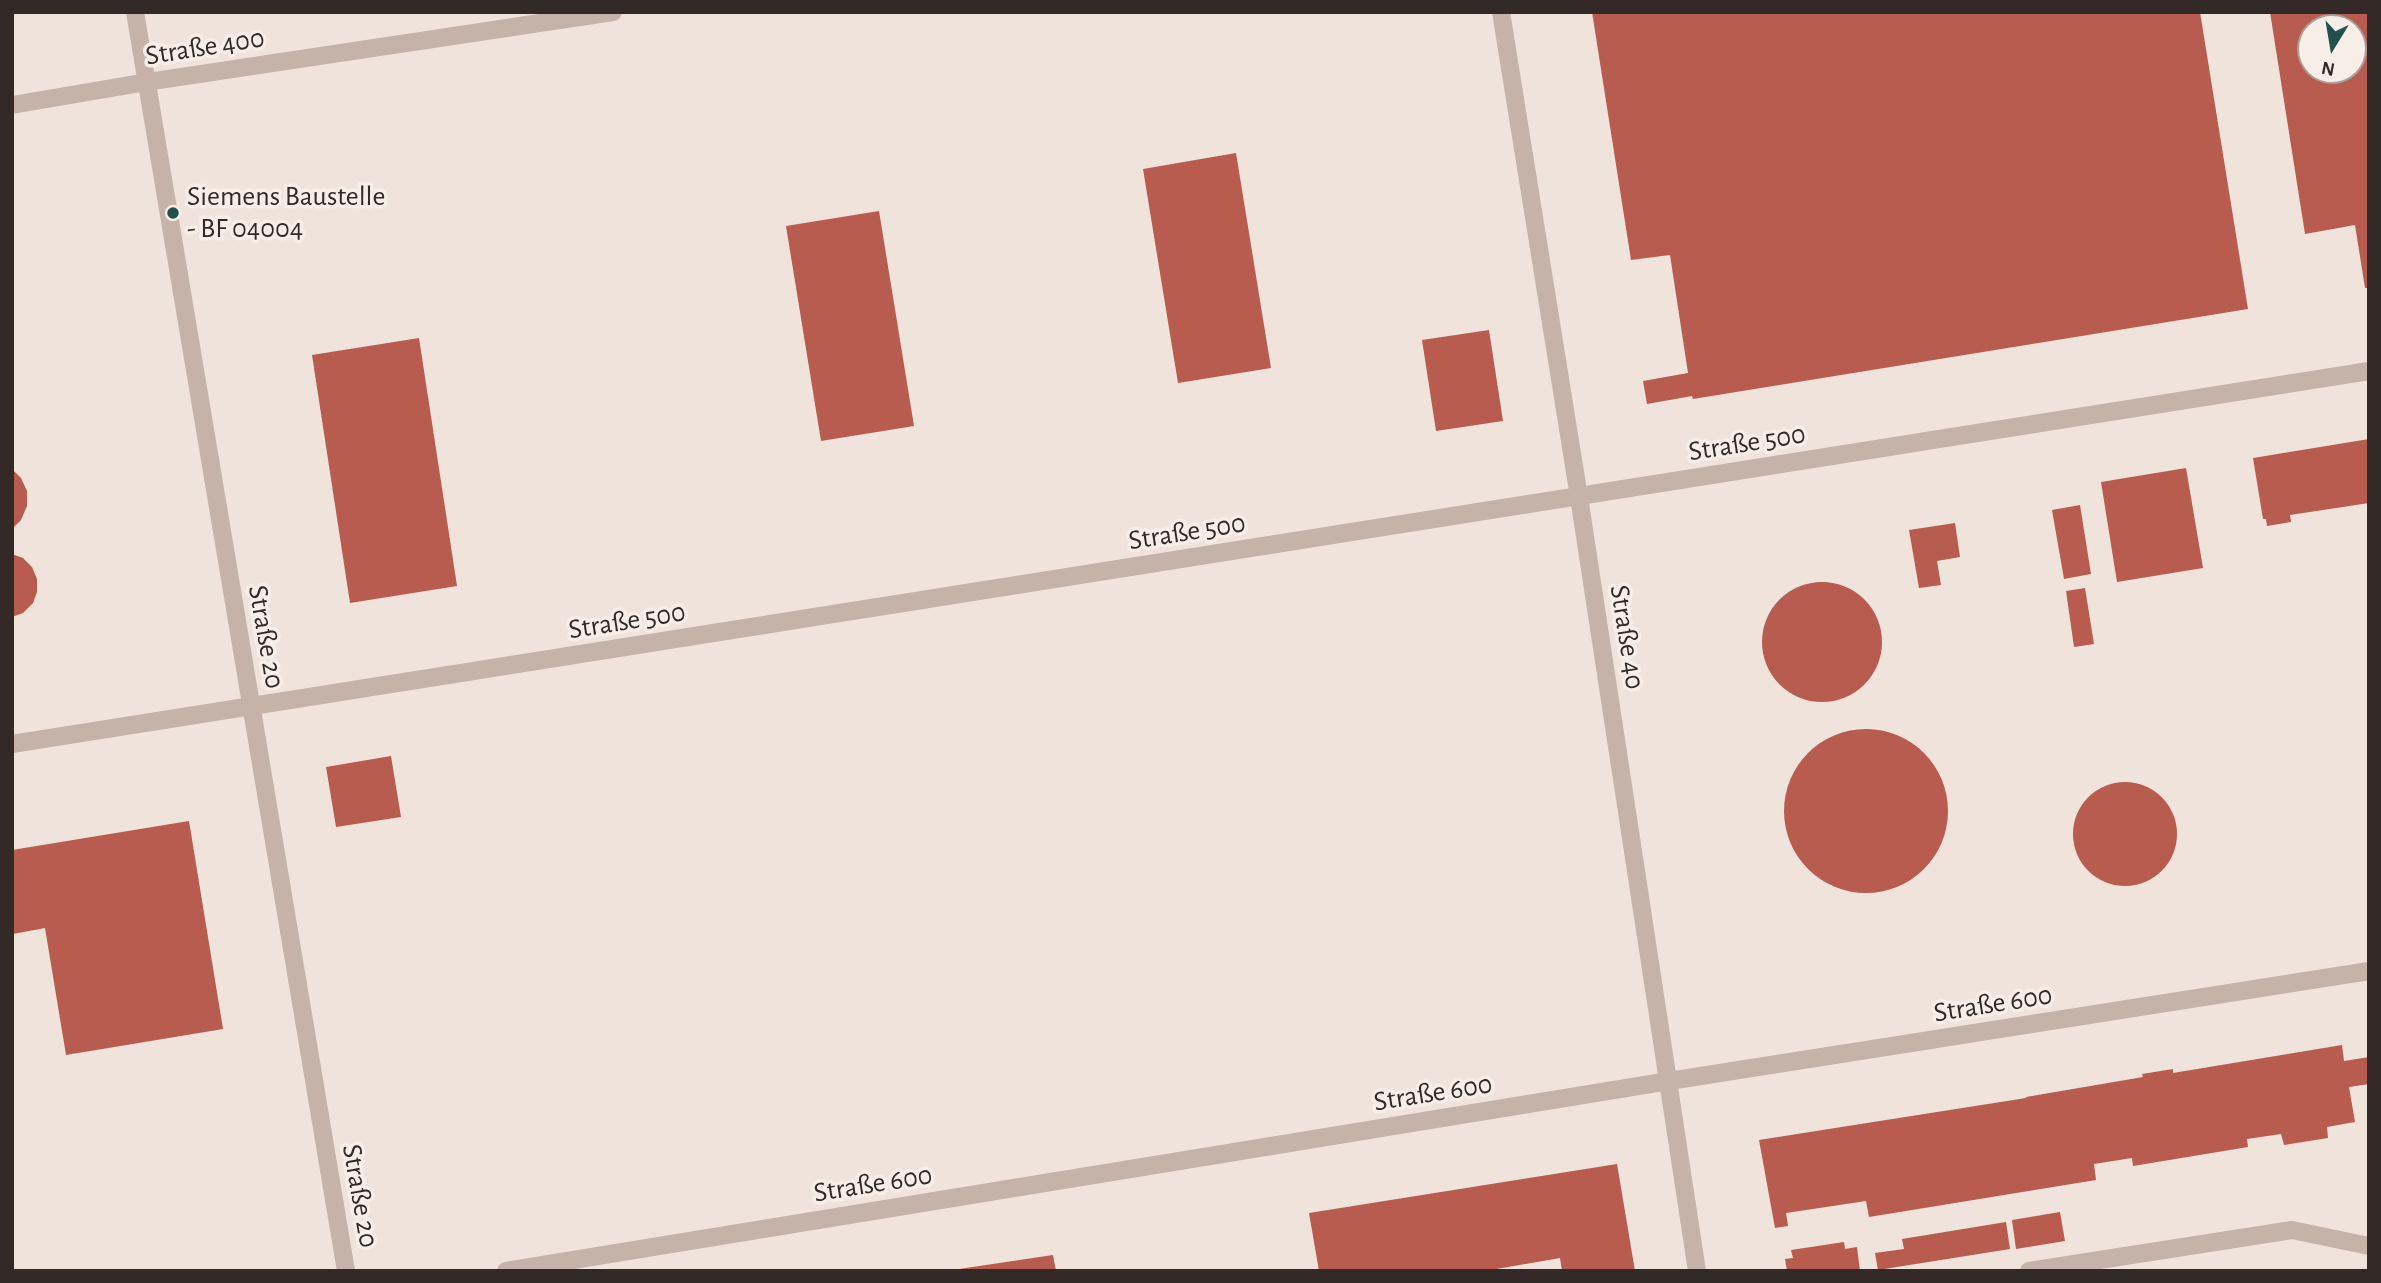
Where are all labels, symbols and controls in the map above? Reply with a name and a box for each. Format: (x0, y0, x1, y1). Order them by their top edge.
north arrow (2297, 14, 2367, 84)
street label: Straße 400 (143, 21, 267, 73)
text: N (2320, 58, 2337, 79)
place label: Siemens Baustelle - BF 04004 (187, 180, 385, 246)
marker: Siemens Baustelle - BF 04004 (165, 205, 181, 221)
street label: Straße 500 (1686, 417, 1808, 469)
street label: Straße 500 (1126, 506, 1248, 558)
street label: Straße 40 (1602, 582, 1652, 692)
street label: Straße 20 (240, 583, 292, 691)
street label: Straße 500 (566, 595, 688, 647)
street label: Straße 600 (1931, 978, 2055, 1030)
street label: Straße 600 (1371, 1067, 1495, 1119)
street label: Straße 20 (334, 1142, 386, 1250)
street label: Straße 600 (811, 1158, 935, 1210)

